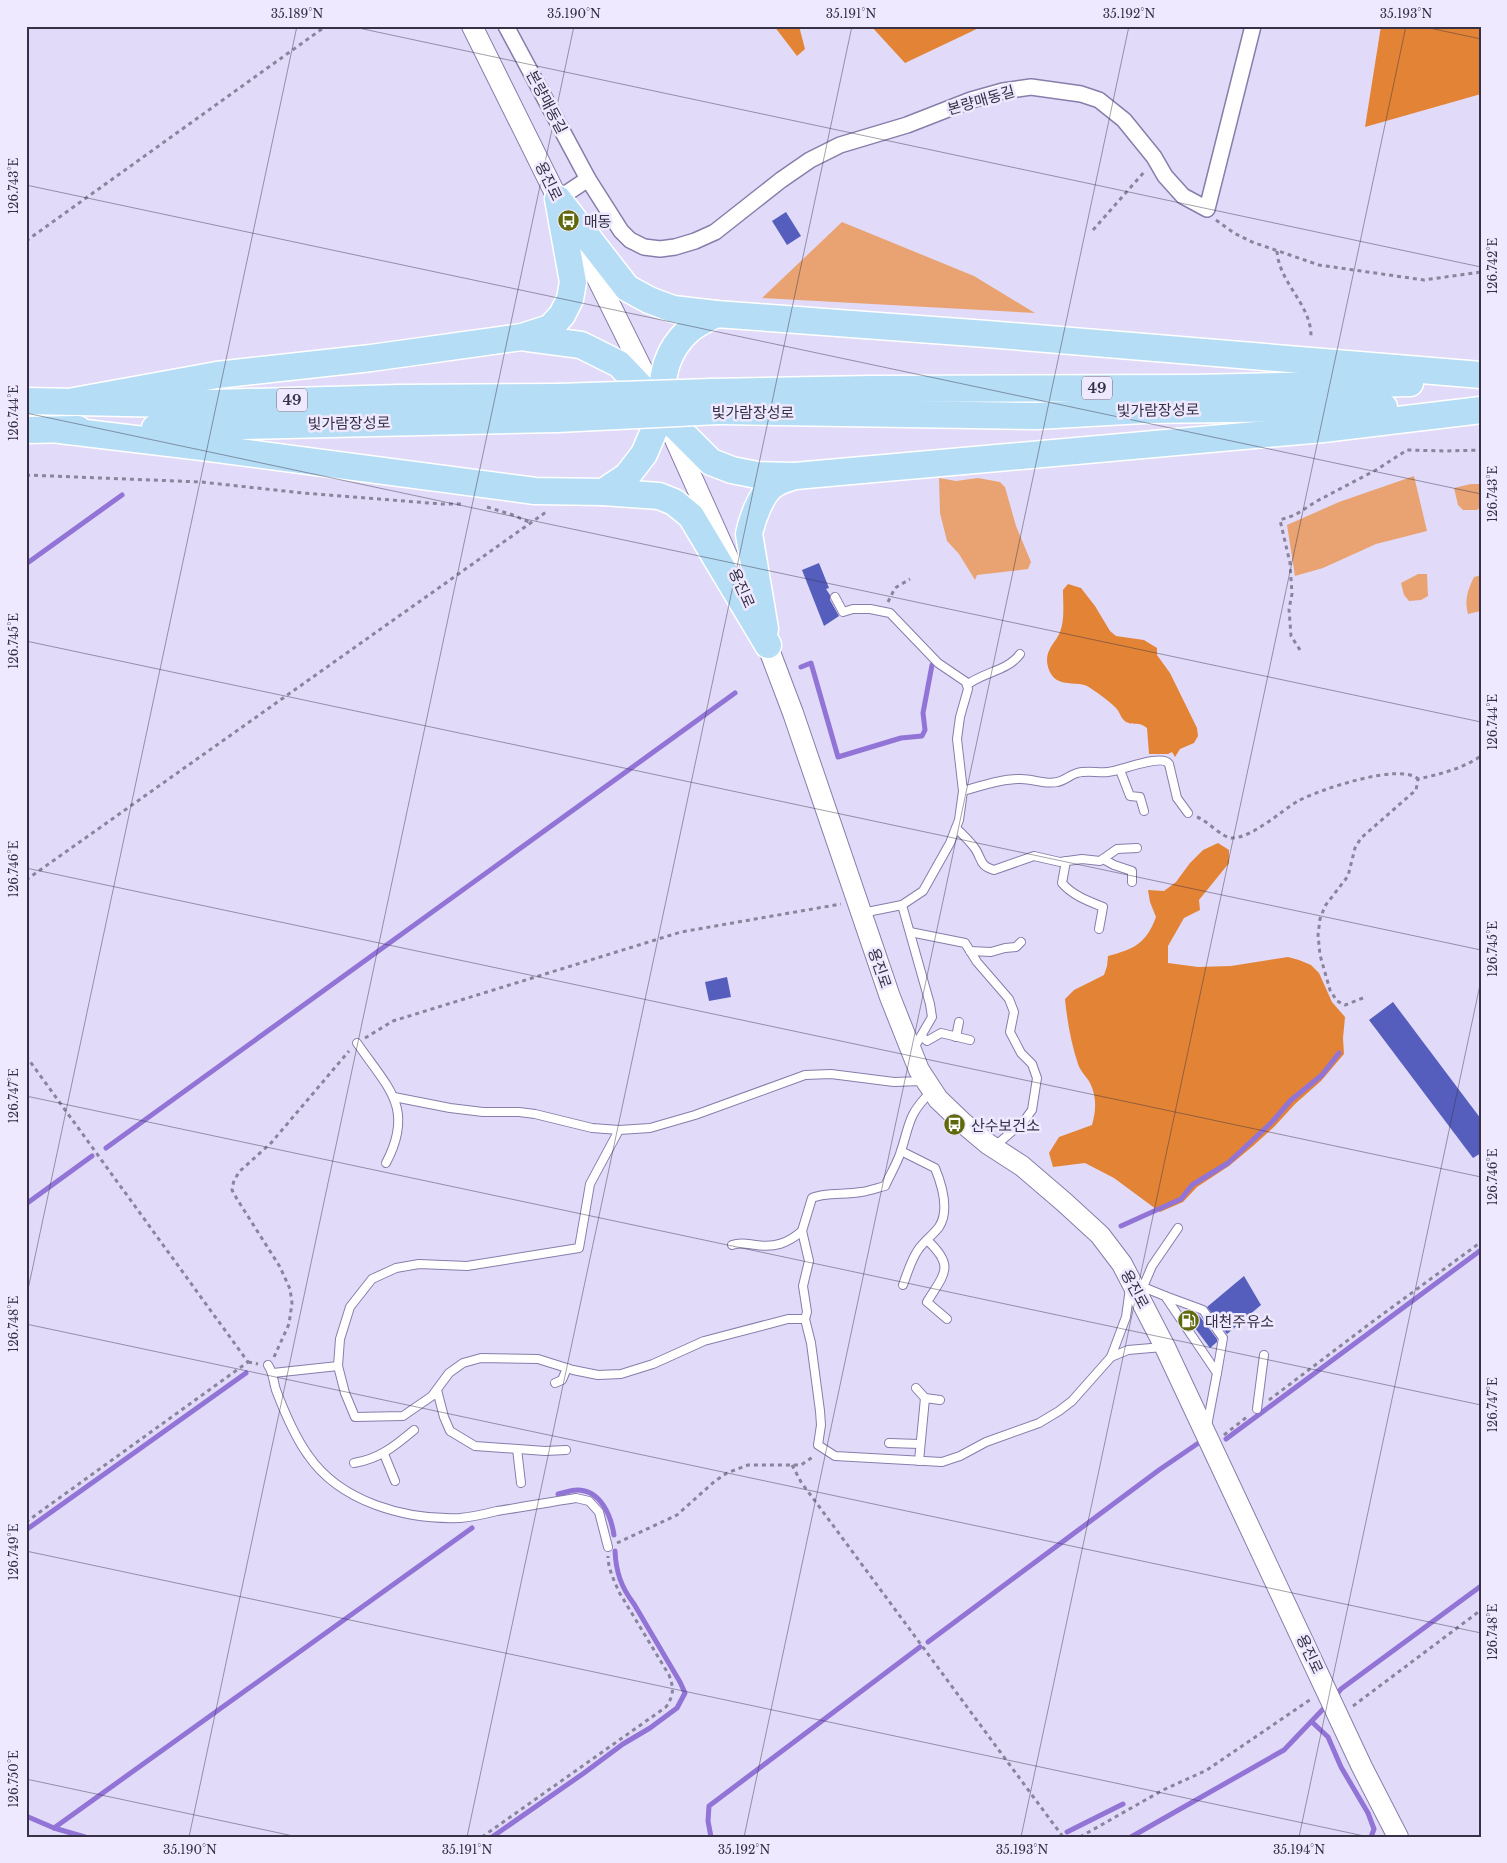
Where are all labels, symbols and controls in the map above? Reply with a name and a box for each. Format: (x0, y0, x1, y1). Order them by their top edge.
text: 35.189°N (271, 6, 323, 21)
text: 35.190°N (547, 6, 601, 21)
text: 35.191°N (826, 6, 877, 21)
text: 35.192°N (1103, 6, 1156, 21)
text: 35.193°N (1380, 6, 1433, 21)
street label: 본량매동길 (522, 67, 572, 137)
street label: 본량매동길 (945, 81, 1017, 119)
text: 126.743°E (6, 157, 21, 214)
street label: 용진로 (531, 158, 567, 204)
bus stop icon: 매동 (556, 209, 580, 233)
place label: 매동 (584, 212, 612, 231)
text: 126.742°E (1485, 237, 1500, 294)
road number: 49 (1082, 376, 1112, 399)
text: 126.744°E (6, 385, 21, 441)
road number: 49 (277, 388, 307, 412)
street label: 빛가람장성로 (1116, 400, 1200, 420)
street label: 빛가람장성로 (712, 403, 794, 422)
street label: 빛가람장성로 (307, 413, 391, 433)
text: 126.743°E (1485, 465, 1500, 522)
street label: 용진로 (725, 565, 759, 611)
text: 126.745°E (6, 613, 21, 669)
text: 126.744°E (1485, 694, 1500, 750)
text: 126.746°E (6, 840, 21, 897)
text: 126.745°E (1485, 921, 1500, 977)
street label: 용진로 (864, 945, 896, 991)
text: 126.747°E (6, 1068, 21, 1124)
bus stop icon: 산수보건소 (943, 1113, 967, 1137)
place label: 산수보건소 (971, 1116, 1040, 1135)
text: 126.746°E (1485, 1148, 1500, 1205)
street label: 용진로 (1117, 1266, 1153, 1312)
text: 126.748°E (6, 1295, 21, 1352)
fuel station icon: 대천주유소 (1177, 1309, 1201, 1333)
place label: 대천주유소 (1205, 1312, 1274, 1331)
text: 126.747°E (1485, 1377, 1500, 1433)
text: 126.749°E (6, 1523, 21, 1580)
text: 126.748°E (1485, 1603, 1500, 1660)
street label: 용진로 (1293, 1631, 1327, 1677)
text: 126.750°E (6, 1750, 21, 1808)
text: 35.190°N (163, 1842, 217, 1857)
text: 35.191°N (442, 1842, 493, 1857)
text: 35.192°N (718, 1842, 771, 1857)
text: 35.193°N (996, 1842, 1049, 1857)
text: 35.194°N (1273, 1842, 1325, 1857)

